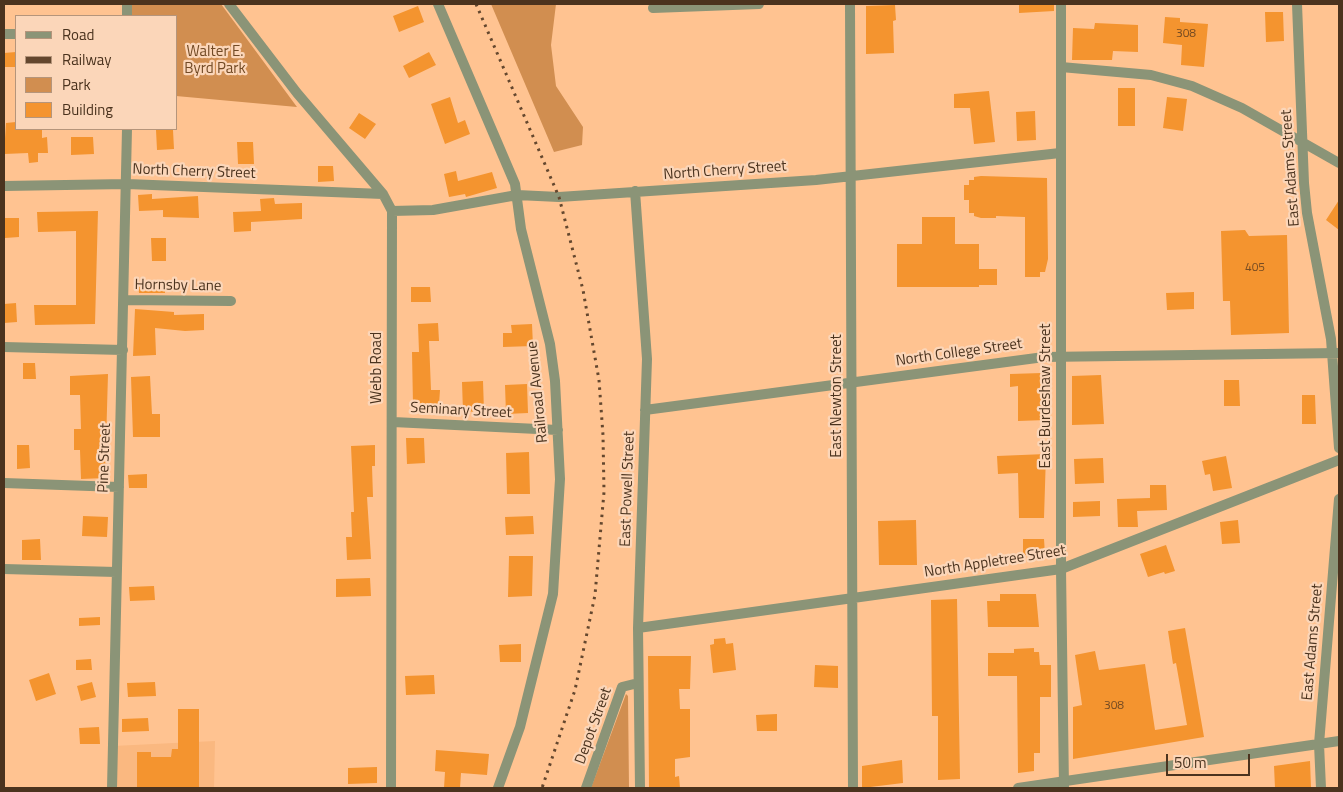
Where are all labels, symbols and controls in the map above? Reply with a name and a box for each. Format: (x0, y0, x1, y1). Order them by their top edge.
legend (15, 15, 178, 130)
text: Road (62, 23, 94, 46)
house number: 308 (1176, 27, 1196, 41)
park label: Walter E. Byrd Park (184, 43, 246, 78)
text: Railway (62, 48, 112, 71)
text: Park (62, 73, 91, 96)
text: Building (62, 98, 113, 121)
street label: East Adams Street (1278, 109, 1304, 227)
street label: North Cherry Street (663, 158, 787, 184)
street label: North Cherry Street (132, 161, 256, 183)
house number: 405 (1245, 261, 1265, 275)
street label: Hornsby Lane (134, 276, 222, 296)
street label: East Burdeshaw Street (1037, 323, 1055, 469)
street label: Webb Road (368, 332, 386, 404)
street label: East Newton Street (828, 334, 846, 458)
street label: North College Street (895, 335, 1023, 371)
street label: Railroad Avenue (524, 340, 552, 444)
street label: Seminary Street (410, 399, 512, 423)
street label: Pine Street (95, 423, 115, 493)
street label: East Powell Street (617, 431, 639, 547)
street label: North Appletree Street (923, 542, 1067, 582)
street label: East Adams Street (1299, 583, 1327, 701)
street label: Depot Street (572, 685, 616, 767)
house number: 308 (1104, 699, 1124, 713)
scale bar (1168, 744, 1252, 776)
text: 50 m (1174, 751, 1207, 774)

